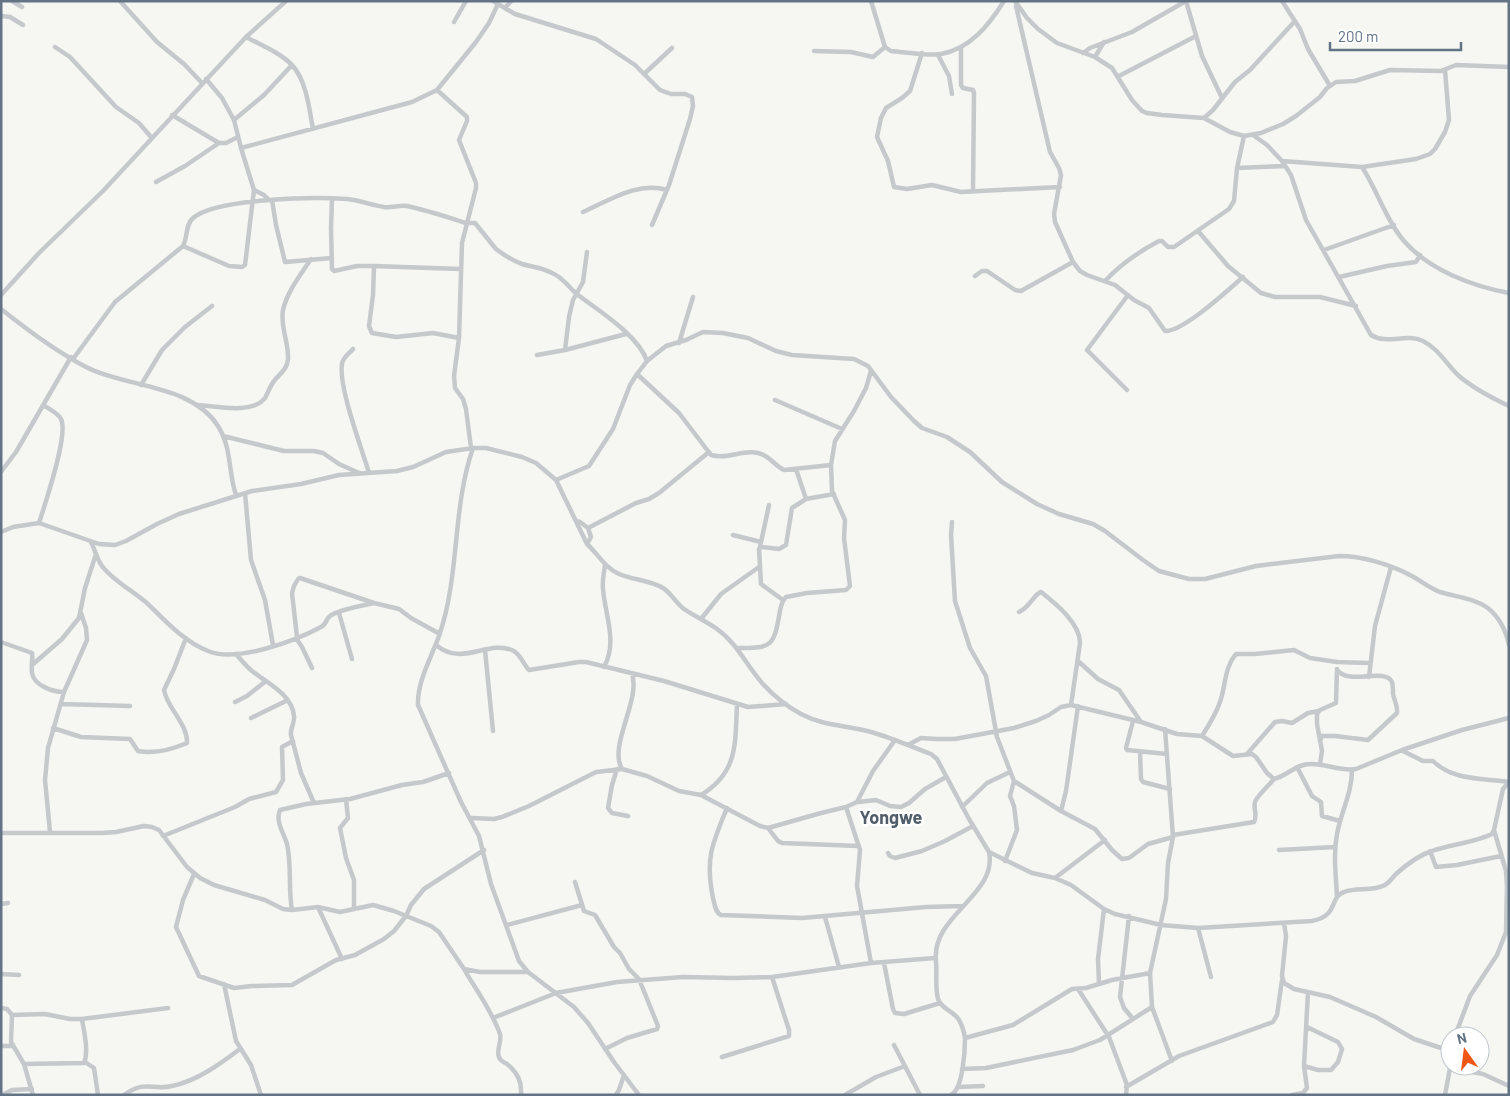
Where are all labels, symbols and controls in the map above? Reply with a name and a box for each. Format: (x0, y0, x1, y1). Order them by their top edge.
scale bar (1330, 20, 1461, 52)
text: 200 m (1338, 27, 1378, 45)
district label: Yongwe (860, 806, 923, 828)
north arrow (1440, 1026, 1490, 1076)
text: N (1455, 1029, 1468, 1047)

